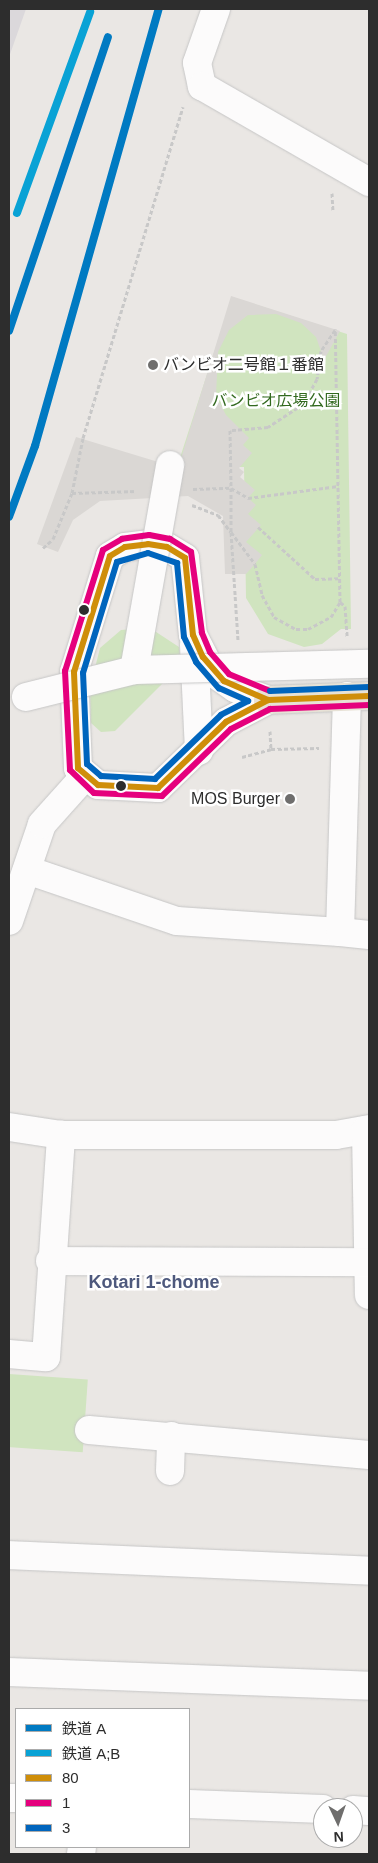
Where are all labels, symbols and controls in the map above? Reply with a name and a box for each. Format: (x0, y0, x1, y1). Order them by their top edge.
place label: バンビオ二号館１番館 (163, 355, 323, 375)
marker: バンビオ二号館１番館 (147, 359, 159, 371)
park label: バンビオ広場公園 (212, 391, 340, 411)
unlabelled marker (79, 605, 89, 615)
unlabelled marker (116, 781, 126, 791)
place label: MOS Burger (191, 789, 280, 809)
marker: MOS Burger (284, 793, 296, 805)
district label: Kotari 1-chome (88, 1271, 220, 1293)
legend (15, 1708, 190, 1848)
text: 鉄道 A (62, 1720, 106, 1737)
text: 鉄道 A;B (62, 1745, 120, 1762)
text: 80 (62, 1769, 79, 1786)
text: 1 (62, 1794, 70, 1811)
north arrow (313, 1798, 363, 1848)
text: 3 (62, 1819, 70, 1836)
text: N (333, 1829, 344, 1845)

